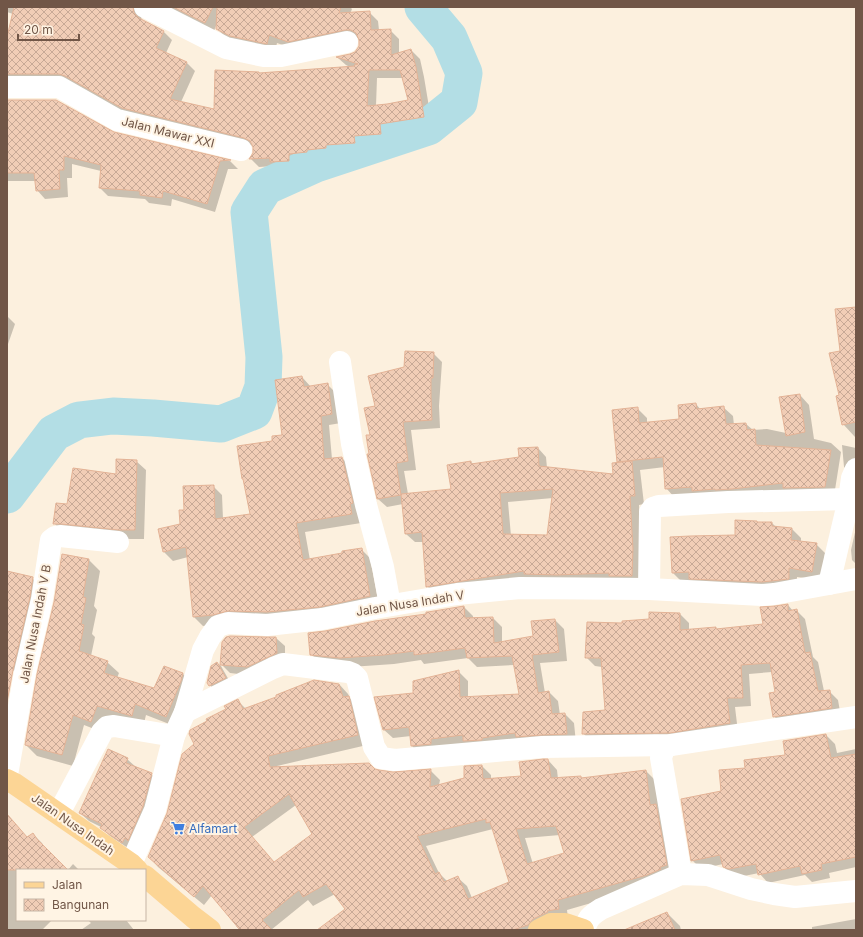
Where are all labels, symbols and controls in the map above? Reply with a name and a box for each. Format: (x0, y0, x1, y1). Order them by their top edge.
scale bar (18, 16, 79, 42)
text: 20 m (24, 22, 53, 37)
street label: Jalan Mawar XXI (120, 113, 216, 151)
street label: Jalan Nusa Indah V B (16, 563, 54, 685)
street label: Jalan Nusa Indah V (355, 587, 465, 619)
street label: Jalan Nusa Indah (29, 790, 117, 858)
supermarket icon: Alfamart (170, 820, 186, 836)
place label: Alfamart (189, 821, 237, 836)
legend (16, 869, 146, 921)
text: Jalan (52, 877, 82, 892)
text: Bangunan (52, 897, 109, 912)

